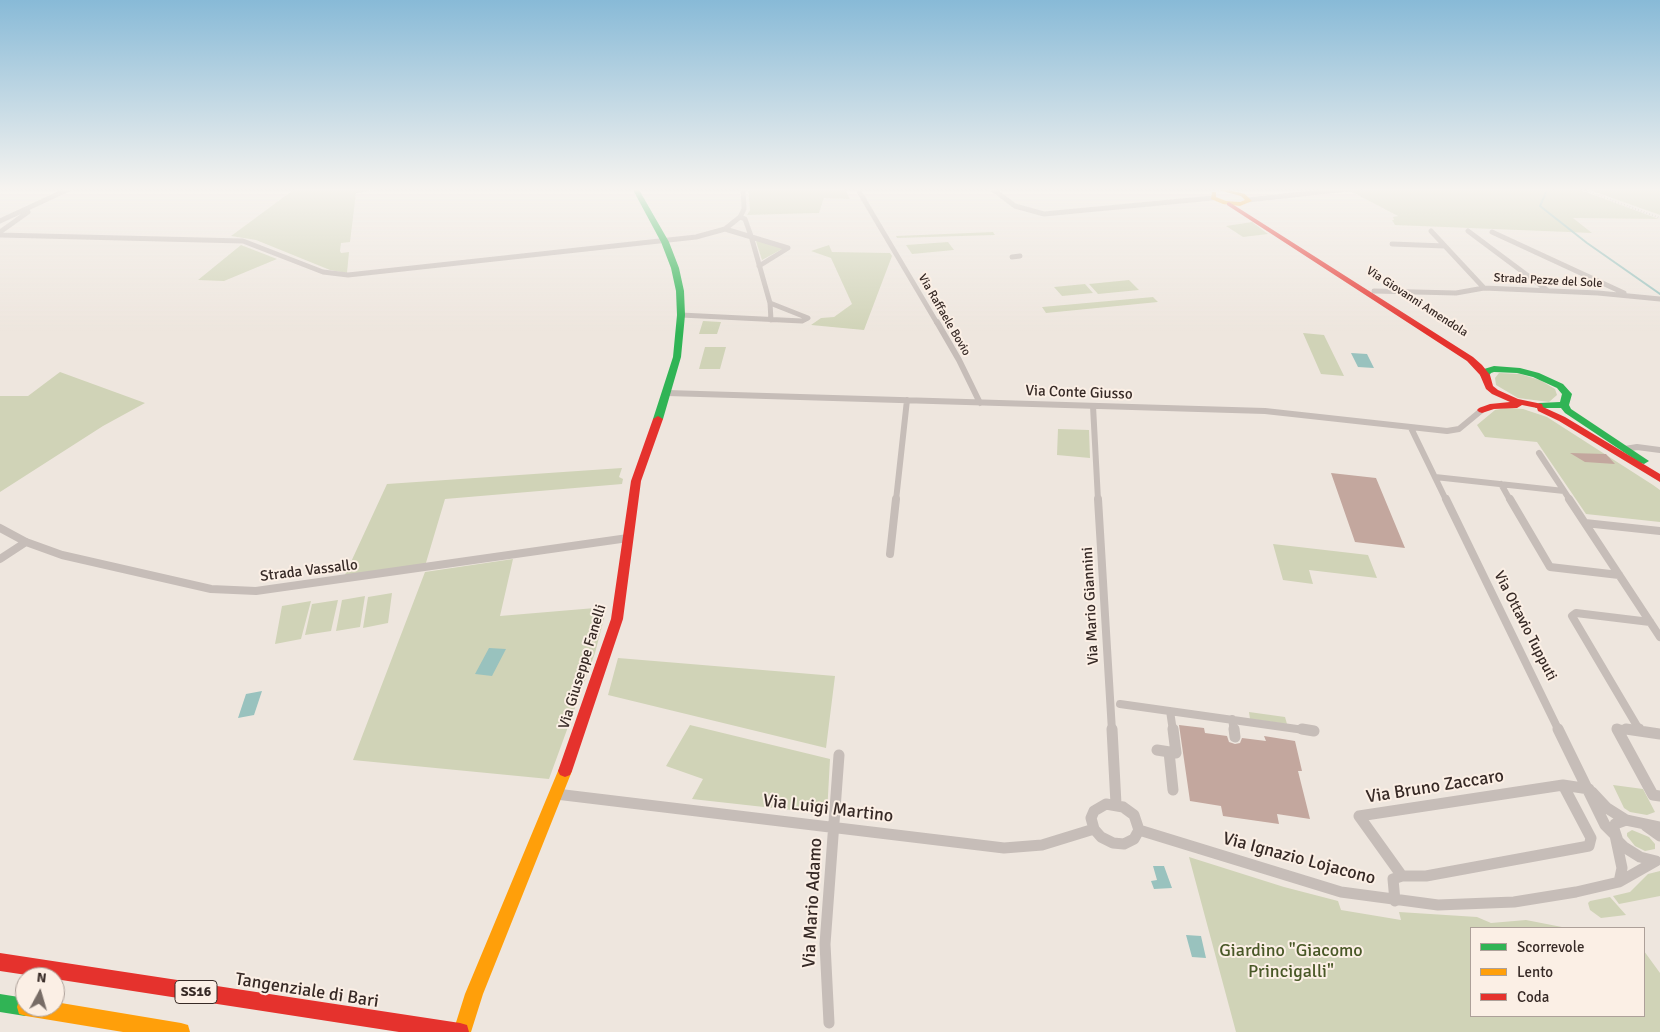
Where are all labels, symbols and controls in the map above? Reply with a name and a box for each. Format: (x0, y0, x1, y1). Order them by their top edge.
street label: Via Giovanni Amendola (1364, 264, 1470, 340)
street label: Strada Pezze del Sole (1493, 271, 1603, 291)
street label: Via Raffaele Bovio (915, 272, 973, 358)
street label: Via Conte Giusso (1025, 382, 1133, 404)
street label: Via Mario Giannini (1079, 546, 1103, 666)
street label: Strada Vassallo (259, 556, 359, 586)
street label: Via Ottavio Tupputi (1490, 568, 1560, 684)
street label: Via Giuseppe Fanelli (555, 602, 611, 732)
street label: Via Bruno Zaccaro (1365, 765, 1505, 809)
street label: Via Luigi Martino (761, 790, 895, 828)
street label: Via Ignazio Lojacono (1220, 828, 1378, 890)
street label: Via Mario Adamo (799, 837, 827, 969)
legend (1470, 927, 1645, 1017)
text: Scorrevole (1517, 938, 1584, 956)
park label: Giardino "Giacomo Princigalli" (1219, 940, 1363, 982)
text: Lento (1517, 963, 1553, 981)
north arrow (15, 967, 65, 1017)
text: N (36, 969, 47, 987)
street label: Tangenziale di Bari (234, 969, 380, 1013)
road number: SS16 (175, 980, 217, 1004)
text: Coda (1517, 988, 1549, 1006)

